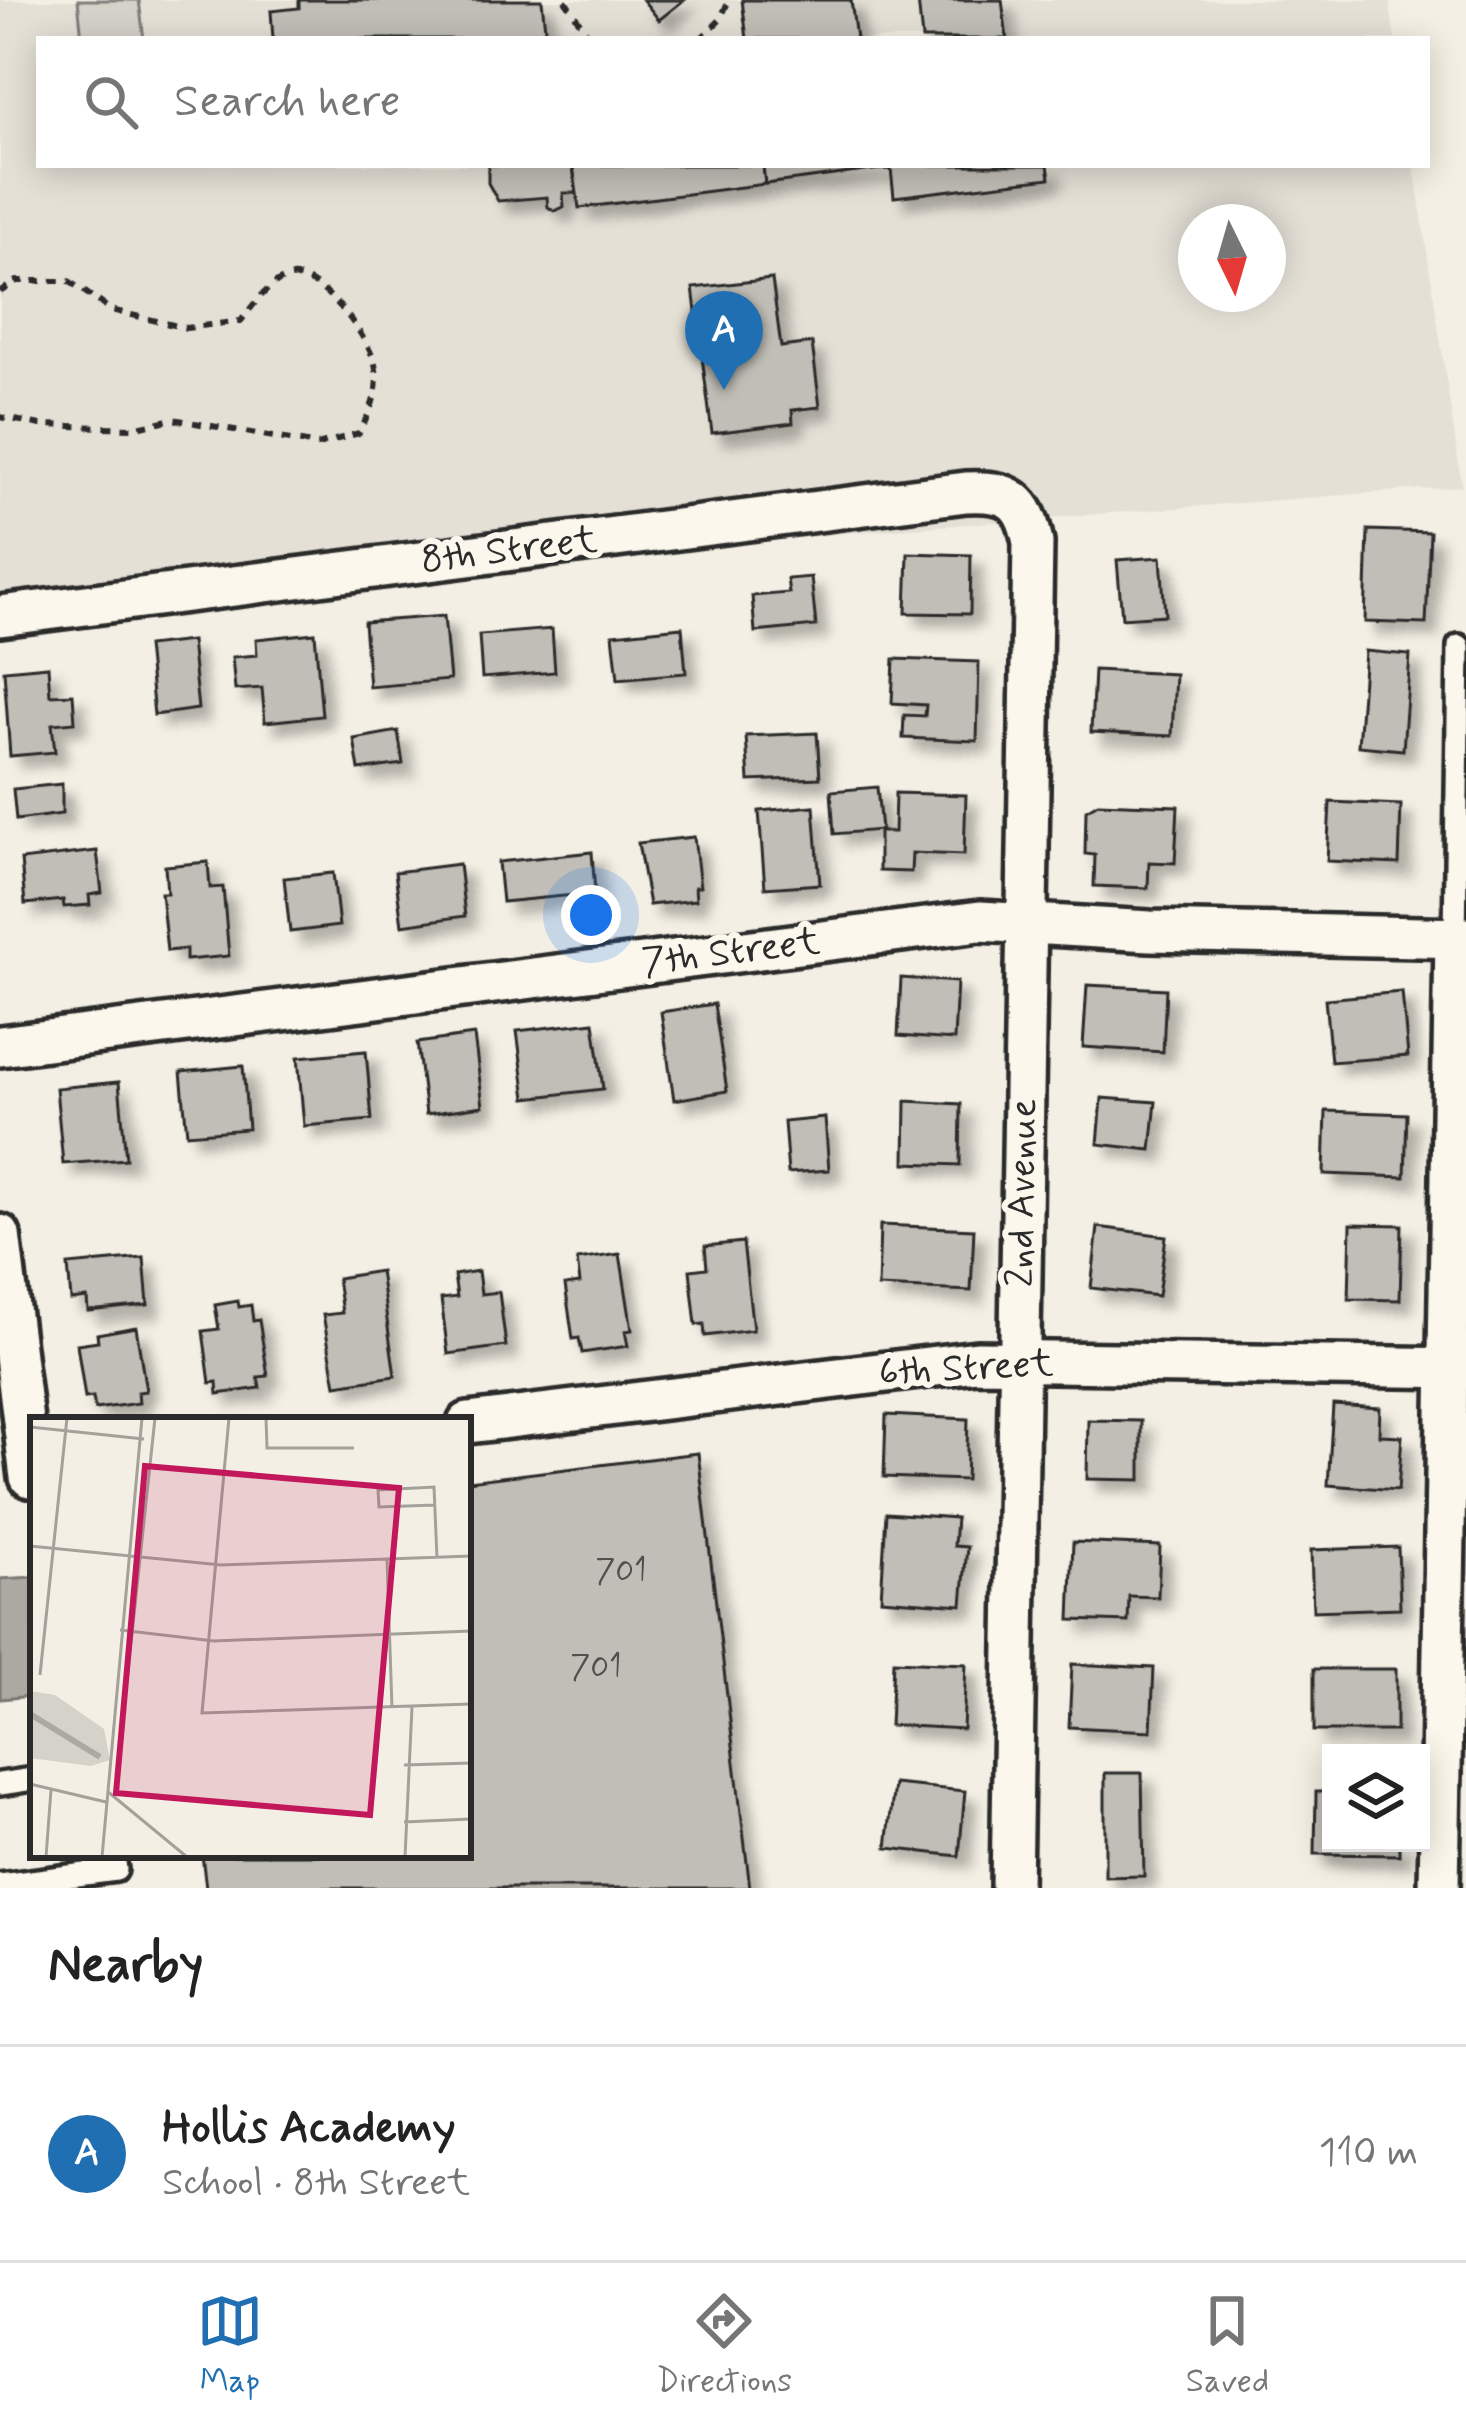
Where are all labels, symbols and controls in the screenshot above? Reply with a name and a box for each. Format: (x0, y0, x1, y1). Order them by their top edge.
search box (36, 36, 1430, 168)
icon: search (78, 69, 144, 135)
text: Search here (174, 73, 401, 132)
north arrow (1178, 204, 1286, 312)
pin: A (685, 291, 763, 390)
street label: 8th Street (418, 515, 600, 587)
your location (561, 885, 621, 945)
street label: 7th Street (639, 917, 823, 989)
street label: 2nd Avenue (996, 1098, 1050, 1288)
street label: 6th Street (877, 1339, 1055, 1399)
inset map (30, 1417, 471, 1858)
house number: 701 (595, 1550, 647, 1594)
house number: 701 (570, 1646, 622, 1690)
map controls (1322, 1744, 1430, 1852)
button: layers (1322, 1744, 1430, 1852)
text: Nearby (48, 1933, 203, 1999)
text: Hollis Academy (162, 2099, 455, 2158)
text: A (74, 2128, 100, 2179)
text: 110 m (1319, 2128, 1418, 2179)
text: School · 8th Street (162, 2158, 470, 2209)
tab: Map (197, 2288, 263, 2404)
tab: Directions (656, 2288, 792, 2404)
tab: Saved (1186, 2288, 1269, 2404)

